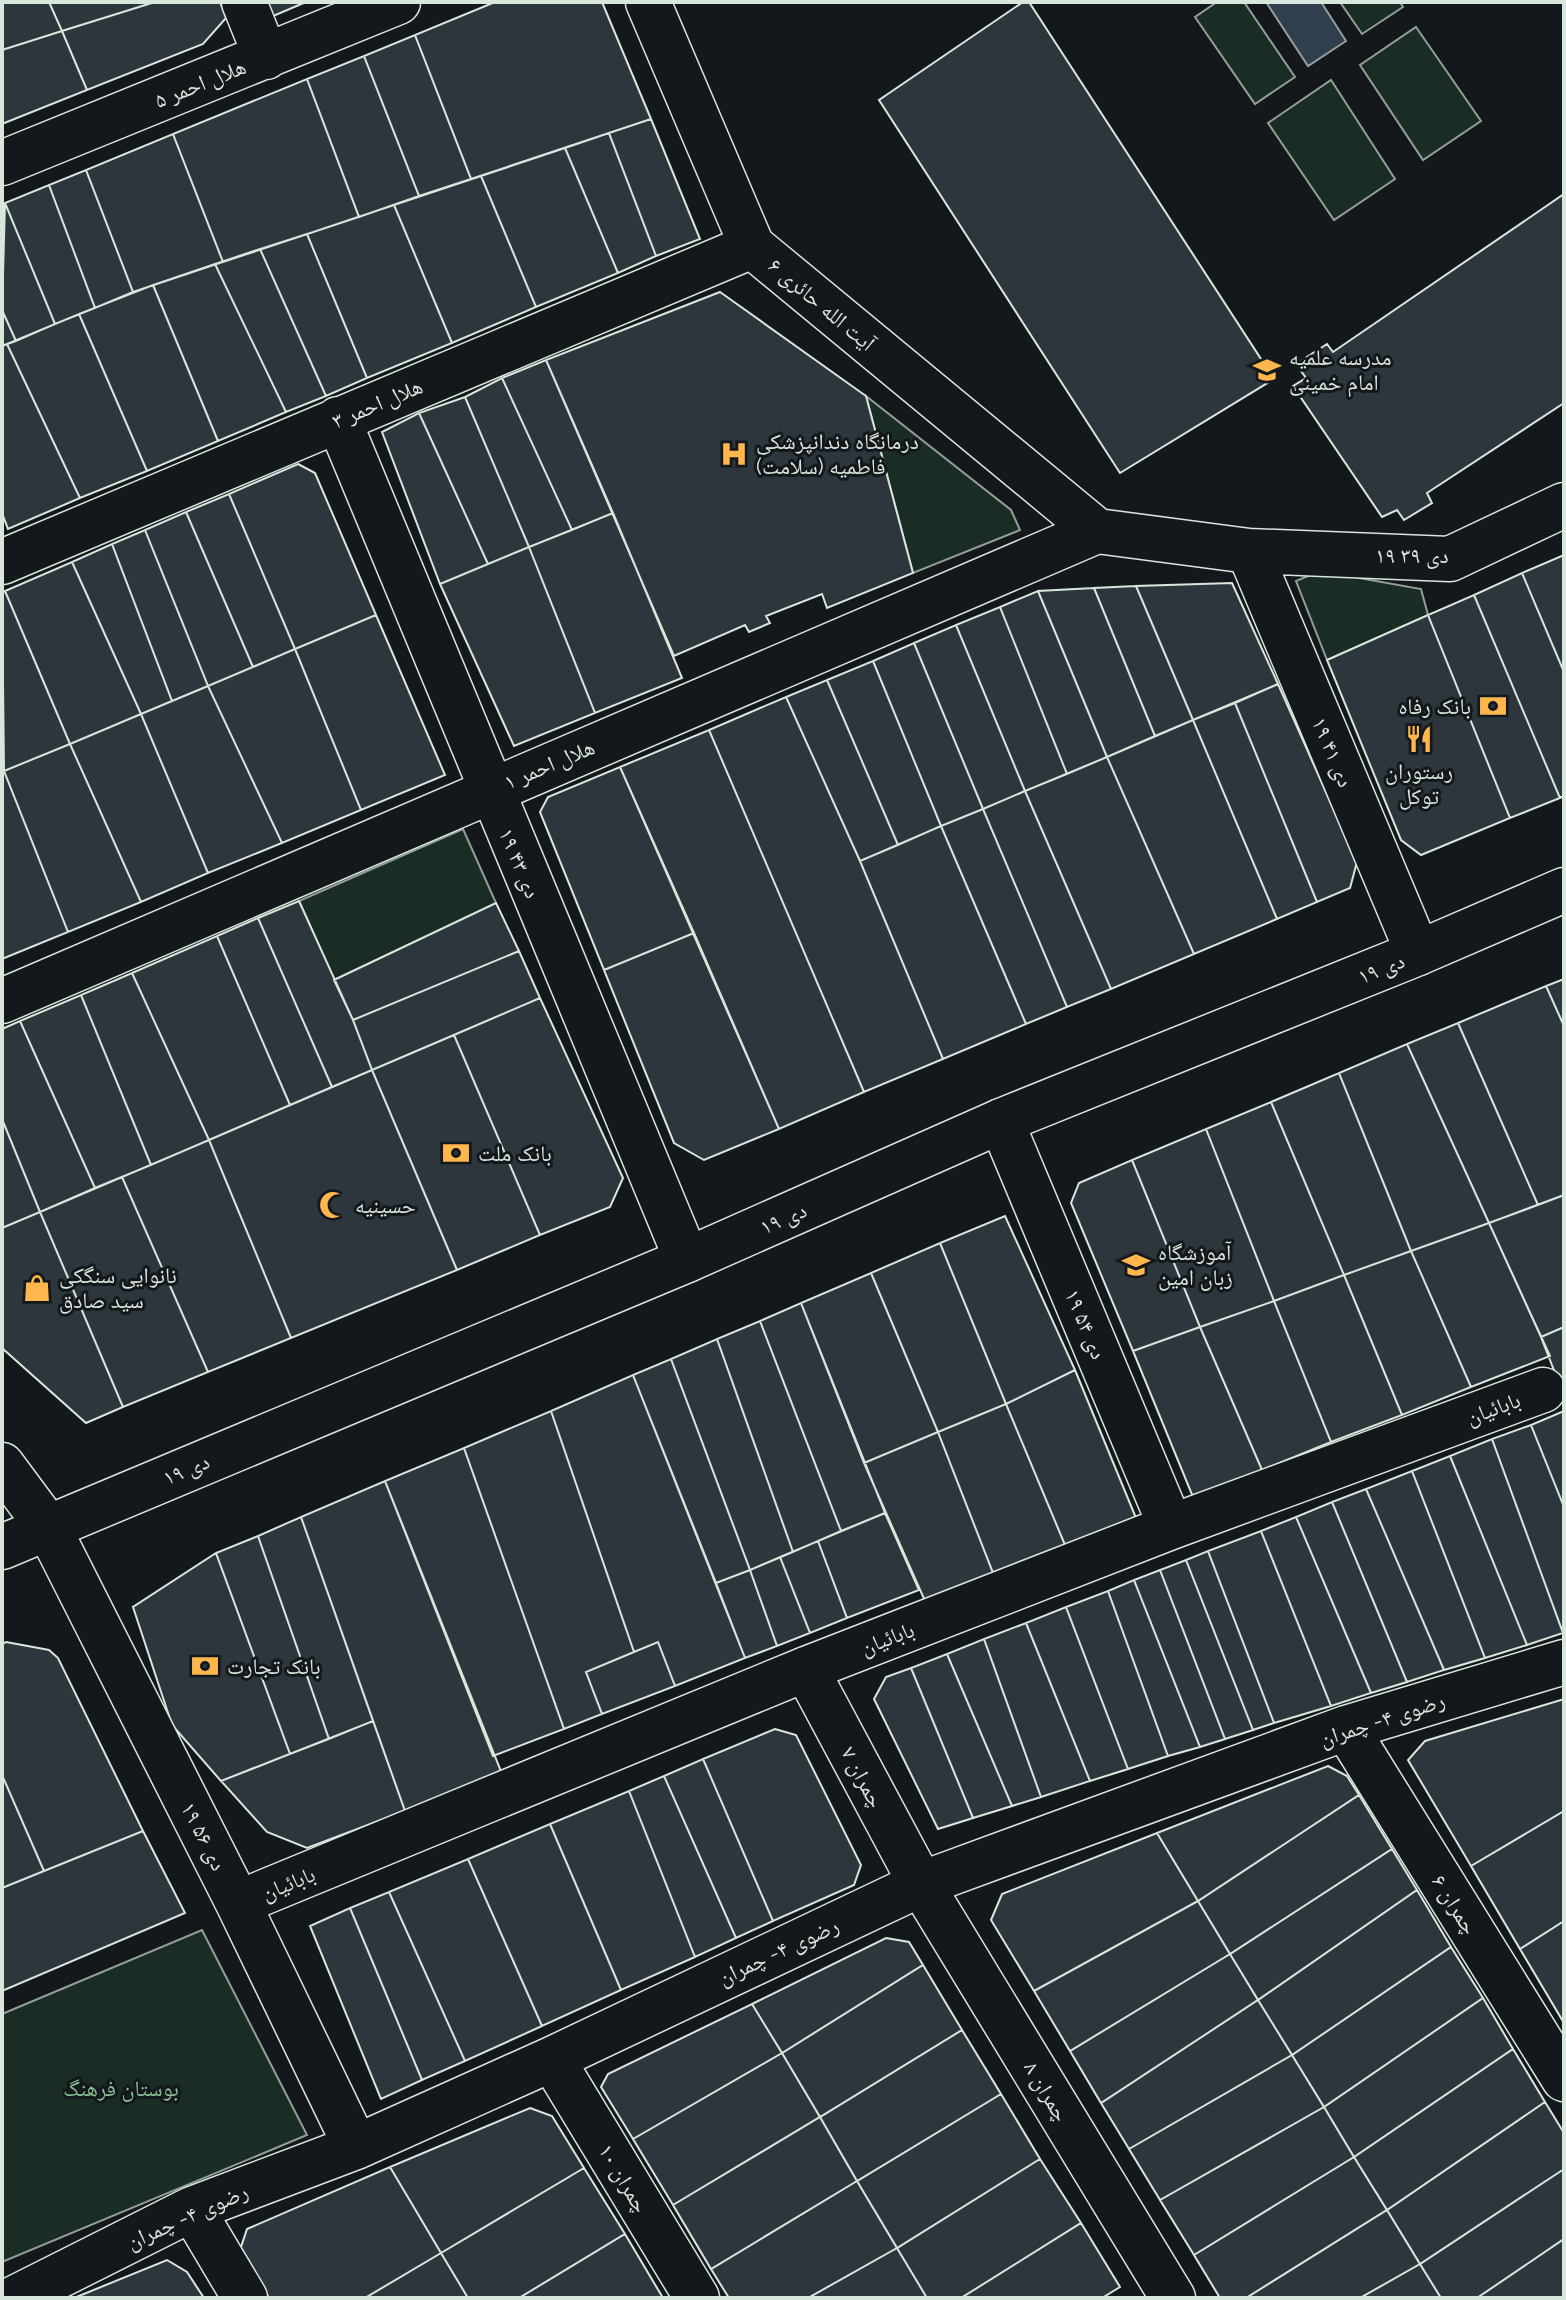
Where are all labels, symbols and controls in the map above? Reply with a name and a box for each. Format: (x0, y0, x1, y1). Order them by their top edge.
street label: هلال احمر ۵ (151, 53, 250, 114)
street label: آیت الله حائری ۶ (763, 252, 881, 357)
place label: مدرسه علمیه امام خمینی (1289, 344, 1391, 397)
school or university icon: مدرسه علمیه امام خمینی (1252, 355, 1282, 385)
street label: هلال احمر ۳ (328, 372, 427, 435)
place label: درمانگاه دندانپزشکی فاطمیه (سلامت) (756, 428, 919, 479)
hospital icon: درمانگاه دندانپزشکی فاطمیه (سلامت) (719, 439, 749, 469)
street label: ۱۹ دی ۳۹ (1375, 542, 1449, 569)
bank icon: بانک رفاه (1478, 691, 1508, 721)
place label: بانک رفاه (1398, 693, 1471, 719)
street label: ۱۹ دی ۴۱ (1306, 713, 1359, 791)
restaurant icon: رستوران توکل (1404, 724, 1434, 754)
street label: هلال احمر ۱ (500, 733, 599, 796)
place label: رستوران توکل (1385, 758, 1453, 810)
street label: ۱۹ دی ۴۳ (493, 824, 546, 902)
street label: ۱۹ دی (1354, 947, 1409, 990)
bank icon: بانک ملت (441, 1138, 471, 1168)
place label: بانک ملت (478, 1140, 552, 1166)
mosque icon: حسینیه (318, 1190, 348, 1220)
place label: حسینیه (355, 1192, 416, 1218)
street label: ۱۹ دی (756, 1196, 811, 1241)
place label: آموزشگاه زبان امین (1158, 1239, 1233, 1291)
school or university icon: آموزشگاه زبان امین (1121, 1250, 1151, 1280)
place label: نانوایی سنگکی سید صادق (59, 1262, 177, 1314)
shop icon: نانوایی سنگکی سید صادق (22, 1273, 52, 1303)
street label: ۱۹ دی ۵۴ (1059, 1285, 1112, 1363)
street label: بابائیان (1462, 1386, 1524, 1431)
street label: ۱۹ دی (159, 1448, 214, 1491)
street label: بابائیان (856, 1616, 918, 1661)
bank icon: بانک تجارت (190, 1651, 220, 1681)
place label: بانک تجارت (227, 1653, 321, 1679)
street label: رضوی ۴- چمران (1316, 1687, 1448, 1752)
street label: چمران ۷ (835, 1742, 890, 1813)
street label: ۱۹ دی ۵۶ (175, 1797, 232, 1875)
street label: بابائیان (257, 1861, 319, 1906)
street label: چمران ۶ (1426, 1869, 1483, 1939)
street label: رضوی ۴- چمران (714, 1912, 843, 1991)
street label: چمران ۸ (1018, 2056, 1075, 2126)
park label: بوستان فرهنگ (63, 2075, 179, 2102)
street label: چمران ۱۰ (593, 2139, 655, 2218)
street label: رضوی ۴- چمران (122, 2178, 252, 2255)

